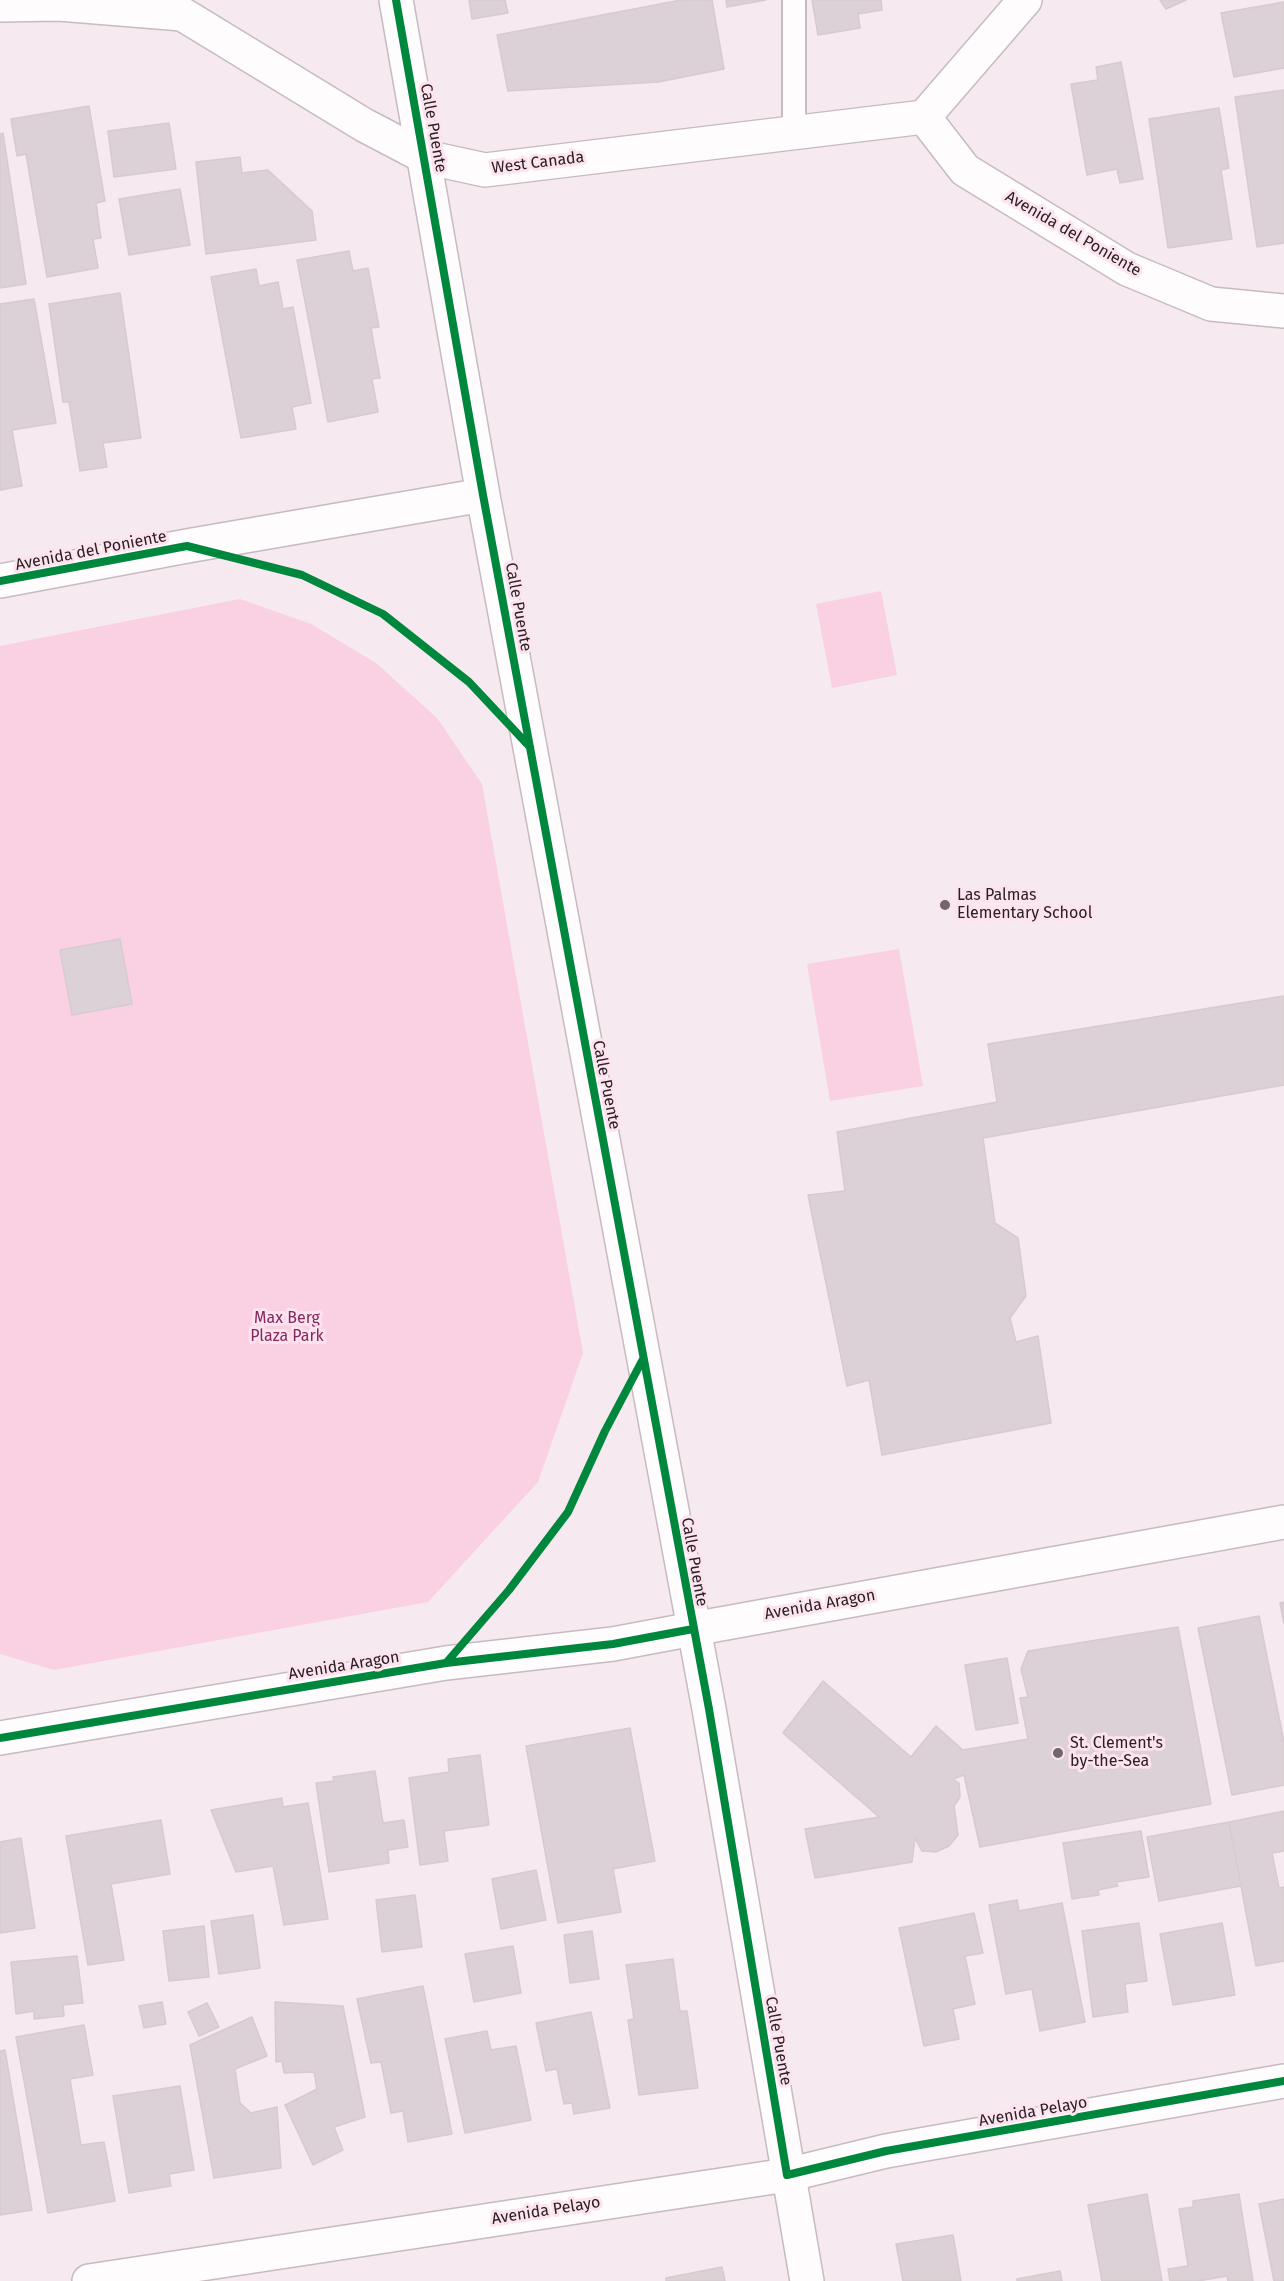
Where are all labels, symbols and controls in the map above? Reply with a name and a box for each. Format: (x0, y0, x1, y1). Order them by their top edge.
street label: Calle Puente (416, 82, 450, 174)
street label: West Canada (491, 148, 585, 178)
street label: Avenida del Poniente (1002, 187, 1144, 281)
street label: Avenida del Poniente (14, 527, 168, 575)
street label: Calle Puente (501, 561, 535, 653)
place label: Las Palmas Elementary School (957, 886, 1092, 924)
marker: Las Palmas Elementary School (938, 898, 952, 912)
street label: Calle Puente (588, 1039, 624, 1131)
park label: Max Berg Plaza Park (250, 1309, 324, 1347)
street label: Calle Puente (677, 1516, 711, 1608)
street label: Avenida Aragon (763, 1586, 877, 1624)
street label: Avenida Aragon (287, 1648, 401, 1684)
place label: St. Clement's by-the-Sea (1070, 1734, 1163, 1772)
marker: St. Clement's by-the-Sea (1051, 1746, 1065, 1760)
street label: Calle Puente (761, 1995, 795, 2087)
street label: Avenida Pelayo (977, 2093, 1089, 2131)
street label: Avenida Pelayo (490, 2193, 602, 2229)

